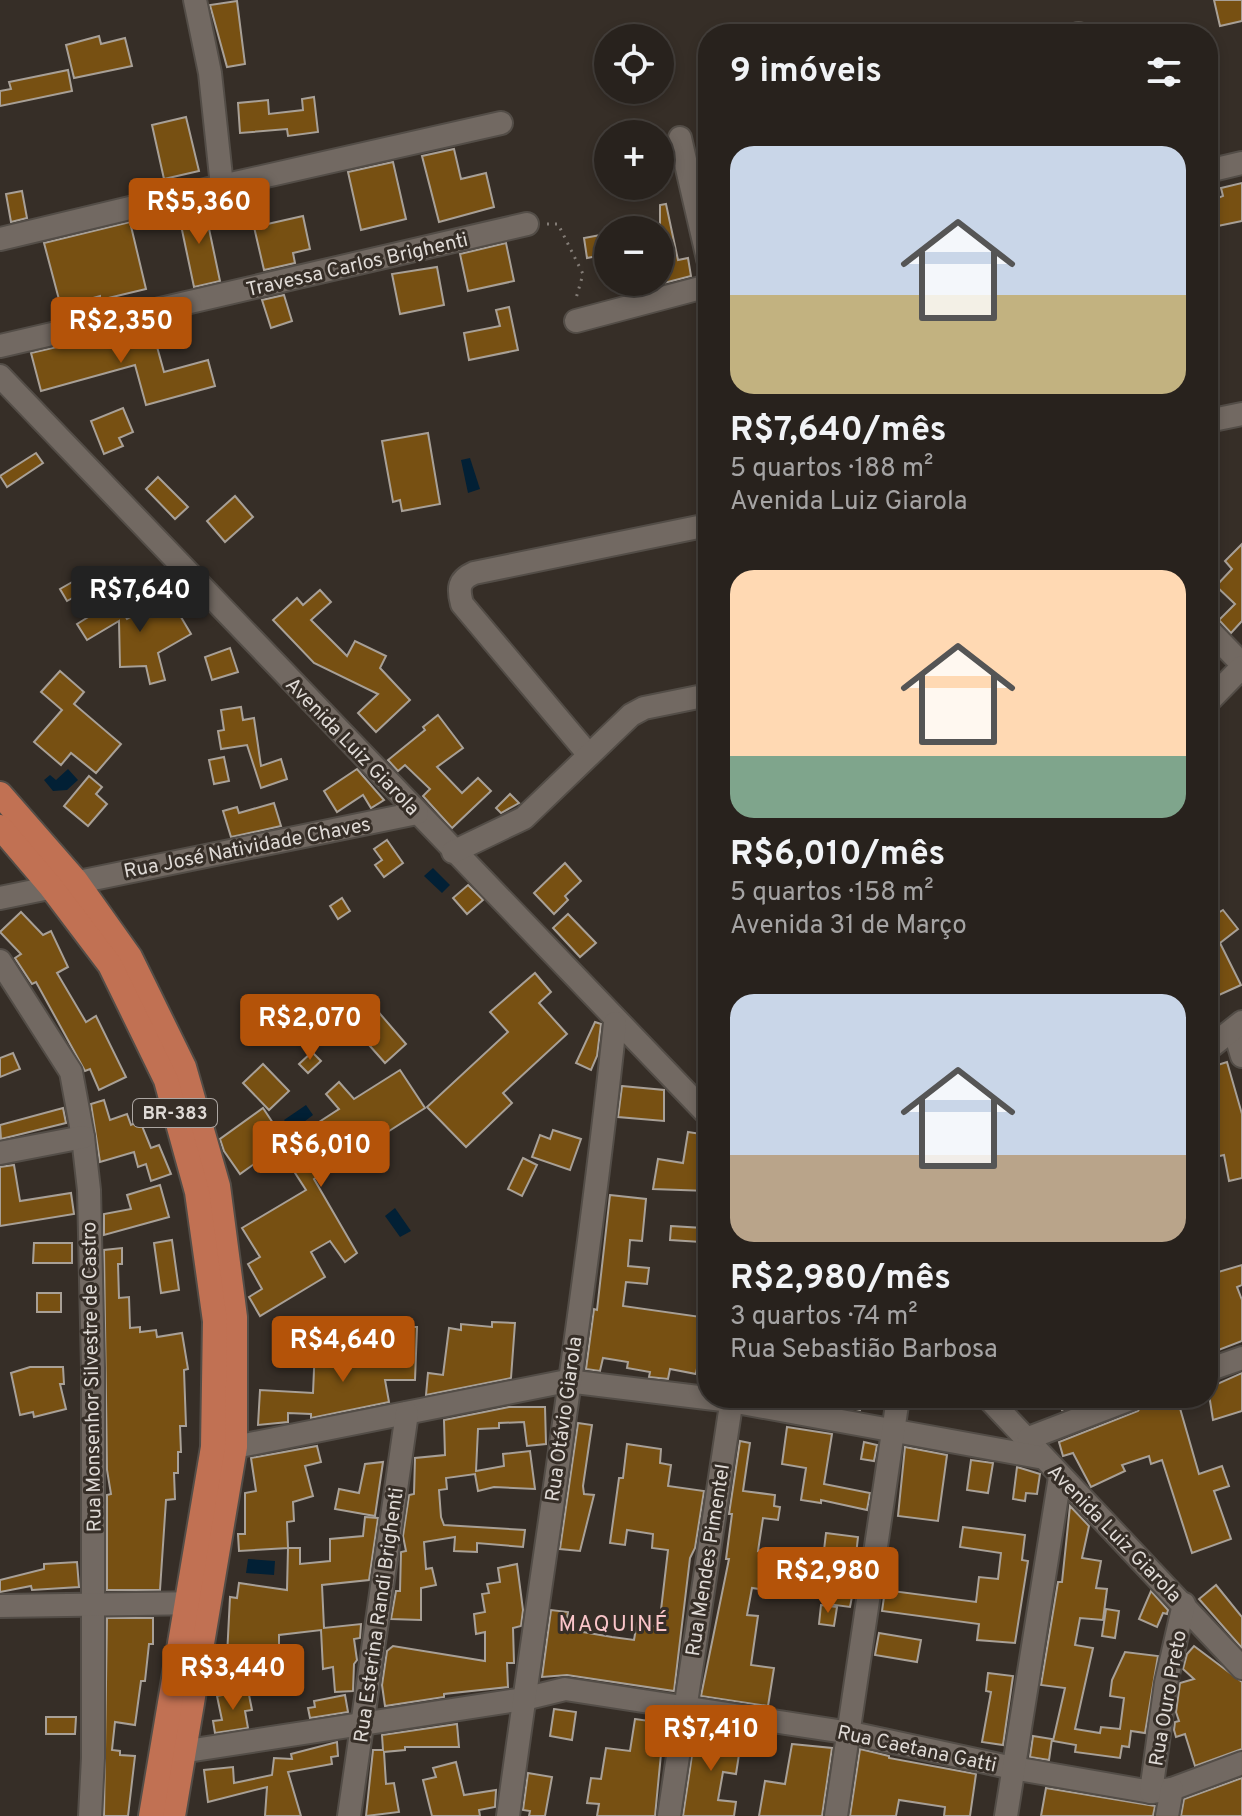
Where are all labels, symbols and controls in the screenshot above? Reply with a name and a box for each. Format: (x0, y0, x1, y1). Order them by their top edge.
map controls (594, 24, 674, 296)
button: locate (594, 24, 674, 104)
icon: filters (1142, 50, 1186, 94)
text: 9 imóveis (730, 51, 882, 94)
button: + (594, 120, 674, 200)
pin: R$5,360 (125, 178, 273, 246)
text: R$5,360 (147, 187, 251, 220)
icon: home (886, 198, 1030, 342)
button: − (594, 216, 674, 296)
street label: Travessa Carlos Brighenti (244, 228, 471, 304)
pin: R$2,350 (47, 297, 195, 365)
text: R$2,350 (69, 306, 173, 339)
text: R$7,640/mês (730, 410, 947, 453)
text: 5 quartos · 188 m² (730, 453, 933, 486)
text: Avenida Luiz Giarola (730, 486, 967, 519)
pin: R$7,640 (66, 566, 214, 634)
text: R$7,640 (89, 575, 191, 608)
icon: home (886, 622, 1030, 766)
street label: Avenida Luiz Giarola (279, 673, 424, 822)
street label: Rua José Natividade Chaves (122, 812, 373, 886)
text: R$6,010/mês (730, 834, 945, 877)
text: 5 quartos · 158 m² (730, 877, 934, 910)
text: Avenida 31 de Março (730, 910, 967, 943)
pin: R$2,070 (236, 994, 384, 1062)
text: R$2,070 (258, 1003, 362, 1036)
icon: home (886, 1046, 1030, 1190)
road number: BR-383 (133, 1099, 217, 1127)
pin: R$6,010 (247, 1121, 395, 1189)
text: R$6,010 (271, 1130, 371, 1163)
street label: Rua Monsenhor Silvestre de Castro (77, 1221, 109, 1533)
text: R$2,980/mês (730, 1258, 951, 1301)
text: 3 quartos · 74 m² (730, 1301, 918, 1334)
pin: R$4,640 (269, 1316, 417, 1384)
text: R$4,640 (290, 1325, 396, 1358)
text: Rua Sebastião Barbosa (730, 1334, 998, 1367)
street label: Rua Otávio Giarola (540, 1335, 589, 1504)
street label: Avenida Luiz Giarola (1041, 1460, 1186, 1609)
street label: Rua Mendes Pimentel (681, 1462, 737, 1658)
street label: Rua Esterina Randi Brighenti (349, 1486, 411, 1745)
pin: R$2,980 (754, 1547, 902, 1615)
text: R$2,980 (775, 1556, 881, 1589)
district label: MAQUINÉ (558, 1610, 670, 1639)
street label: Rua Ouro Preto (1144, 1628, 1194, 1768)
pin: R$3,440 (159, 1644, 307, 1712)
text: R$3,440 (180, 1653, 286, 1686)
pin: R$7,410 (637, 1705, 785, 1773)
text: R$7,410 (663, 1714, 759, 1747)
street label: Rua Caetana Gatti (835, 1720, 999, 1780)

